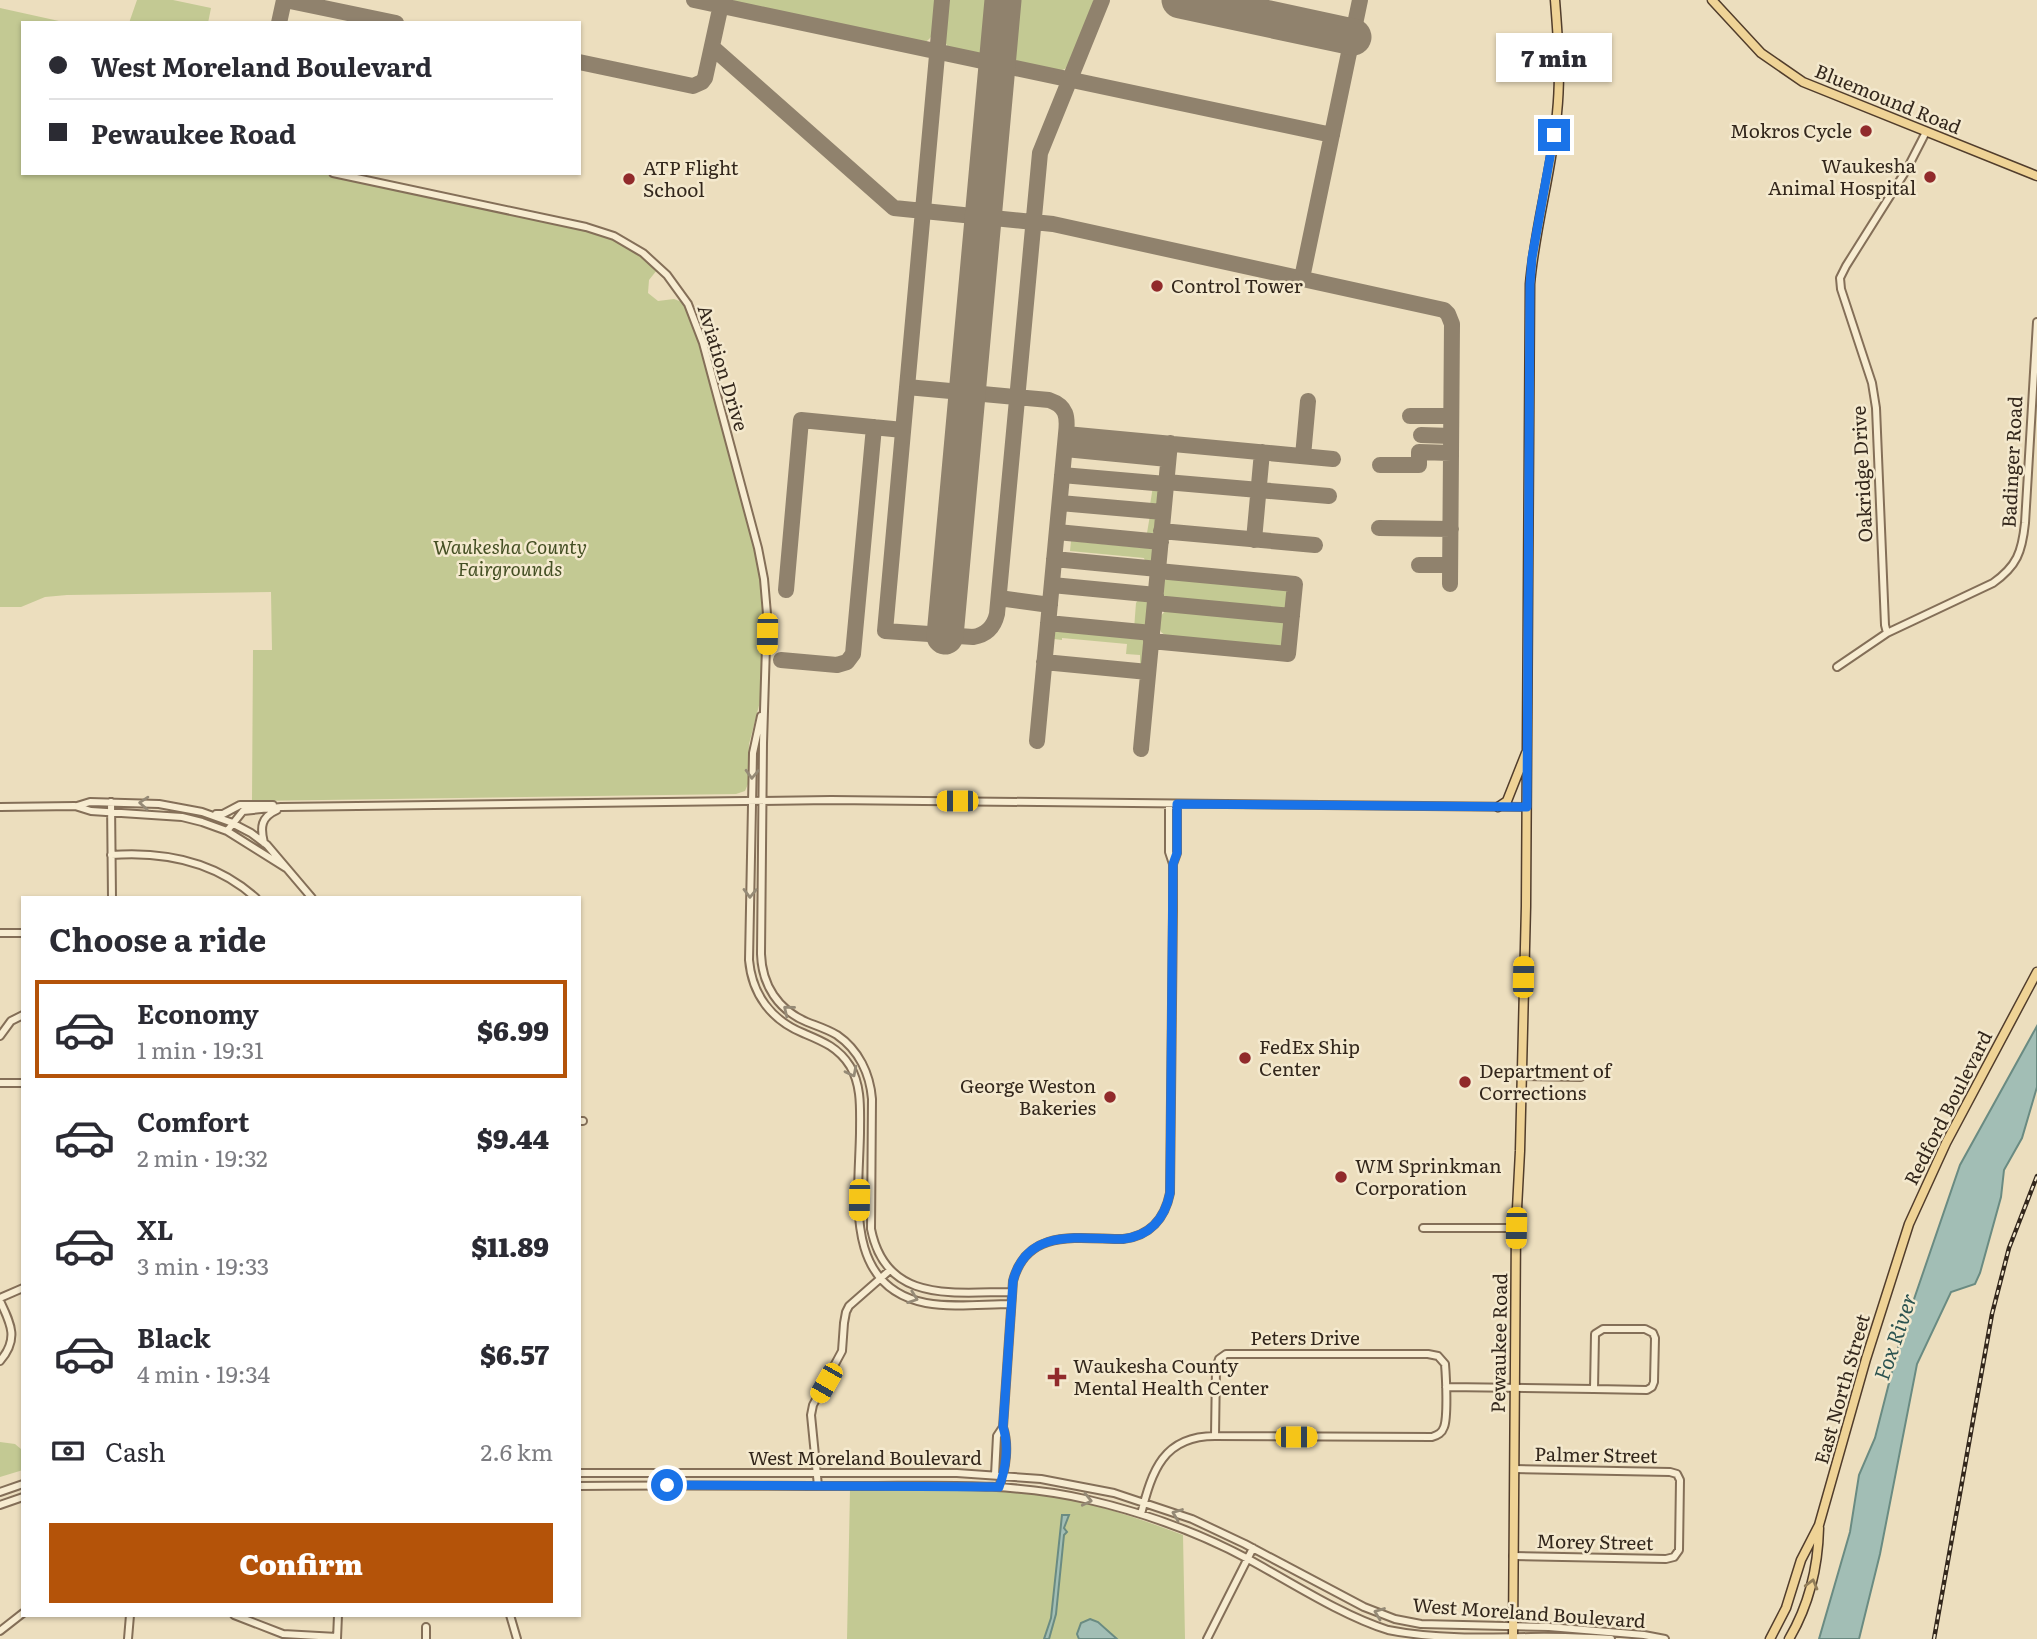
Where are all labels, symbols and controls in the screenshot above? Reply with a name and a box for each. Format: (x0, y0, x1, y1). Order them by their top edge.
callout: 7 min (1496, 33, 1612, 82)
text: 7 min (1521, 40, 1587, 74)
text: West Moreland Boulevard (91, 46, 432, 85)
street label: Bluemound Road (1811, 56, 1966, 140)
text: Pewaukee Road (91, 113, 296, 152)
place label: Mokros Cycle (1730, 116, 1852, 144)
route end (1538, 119, 1570, 151)
marker: Mokros Cycle (1858, 123, 1874, 139)
place label: Waukesha Animal Hospital (1768, 151, 1917, 201)
place label: ATP Flight School (643, 153, 739, 203)
marker: Waukesha Animal Hospital (1922, 169, 1938, 185)
marker: ATP Flight School (621, 171, 637, 187)
place label: Control Tower (1171, 271, 1303, 299)
marker: Control Tower (1149, 278, 1165, 294)
street label: Aviation Drive (691, 301, 756, 434)
street label: Badinger Road (1994, 395, 2028, 529)
street label: Oakridge Drive (1843, 405, 1879, 543)
park label: Waukesha County Fairgrounds (433, 532, 587, 582)
car (757, 613, 778, 655)
one-way arrow (744, 769, 759, 780)
car (937, 791, 979, 812)
one-way arrow (138, 796, 149, 811)
one-way arrow (742, 889, 758, 899)
text: Choose a ride (49, 914, 266, 962)
car (1513, 956, 1534, 998)
text: Economy (137, 993, 259, 1032)
icon: car (53, 998, 116, 1061)
one-way arrow (783, 1005, 795, 1018)
text: $6.99 (477, 1010, 549, 1049)
street label: Redford Boulevard (1896, 1025, 1998, 1190)
text: 1 min · 19:31 (137, 1032, 264, 1066)
place label: FedEx Ship Center (1259, 1032, 1360, 1082)
marker: FedEx Ship Center (1237, 1050, 1253, 1066)
place label: Department of Corrections (1479, 1056, 1613, 1106)
one-way arrow (843, 1065, 857, 1077)
place label: George Weston Bakeries (960, 1071, 1096, 1121)
marker: Department of Corrections (1457, 1074, 1473, 1090)
marker: George Weston Bakeries (1102, 1089, 1118, 1105)
text: Comfort (137, 1101, 249, 1140)
icon: car (53, 1106, 116, 1169)
text: $9.44 (477, 1118, 549, 1157)
text: 2 min · 19:32 (137, 1140, 268, 1174)
place label: WM Sprinkman Corporation (1355, 1151, 1502, 1201)
marker: WM Sprinkman Corporation (1333, 1169, 1349, 1185)
car (849, 1179, 870, 1221)
car (1506, 1207, 1527, 1249)
text: XL (137, 1209, 174, 1248)
icon: car (53, 1214, 116, 1277)
text: $11.89 (471, 1226, 549, 1265)
text: 3 min · 19:33 (137, 1248, 269, 1282)
street label: Pewaukee Road (1483, 1272, 1513, 1413)
water label: Fox River (1864, 1288, 1923, 1384)
one-way arrow (906, 1290, 918, 1304)
street label: East North Street (1806, 1310, 1876, 1467)
text: Black (137, 1317, 211, 1356)
icon: car (53, 1322, 116, 1385)
street label: Peters Drive (1250, 1323, 1360, 1351)
text: $6.57 (480, 1334, 549, 1373)
place label: Waukesha County Mental Health Center (1073, 1351, 1269, 1401)
text: 4 min · 19:34 (137, 1356, 270, 1390)
car (807, 1360, 846, 1406)
marker: Waukesha County Mental Health Center (1047, 1367, 1067, 1387)
car (1276, 1427, 1318, 1448)
text: Cash (105, 1431, 166, 1470)
icon: cash (49, 1432, 87, 1470)
text: 2.6 km (481, 1434, 553, 1468)
street label: Palmer Street (1534, 1439, 1658, 1469)
street label: West Moreland Boulevard (748, 1443, 982, 1471)
route start (651, 1469, 683, 1501)
one-way arrow (1081, 1491, 1093, 1506)
one-way arrow (1172, 1508, 1184, 1522)
button: Confirm (49, 1523, 553, 1603)
street label: Morey Street (1536, 1526, 1654, 1556)
one-way arrow (1804, 1578, 1818, 1590)
street label: West Moreland Boulevard (1412, 1590, 1647, 1634)
one-way arrow (1374, 1608, 1386, 1622)

